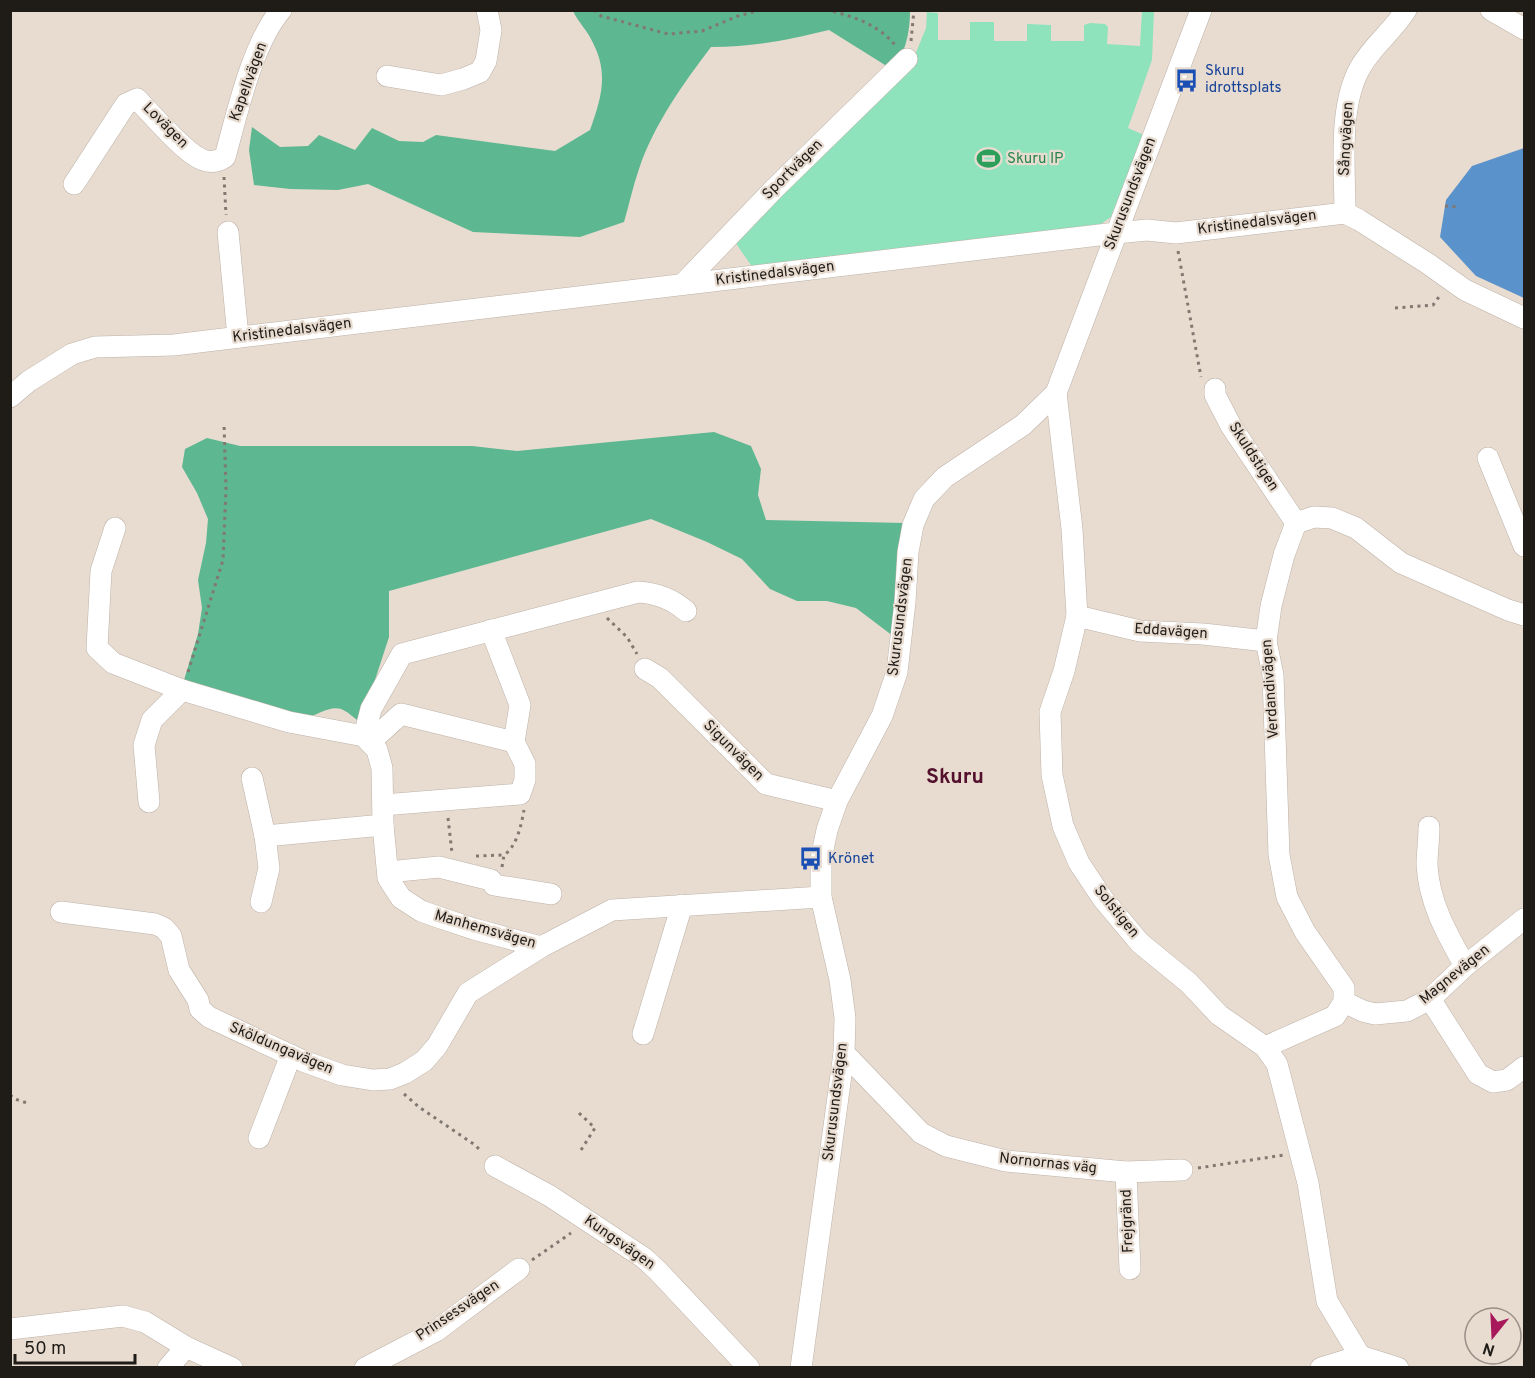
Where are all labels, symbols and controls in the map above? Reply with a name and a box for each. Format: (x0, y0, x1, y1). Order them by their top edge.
street label: Kapellvägen (226, 40, 272, 124)
place label: Skuru idrottsplats (1205, 62, 1282, 98)
bus stop icon: Skuru idrottsplats (1174, 67, 1200, 93)
street label: Lovägen (138, 99, 192, 153)
street label: Sångvägen (1336, 101, 1358, 177)
street label: Skurusundsvägen (1101, 135, 1161, 253)
street label: Sportvägen (759, 136, 827, 204)
sports icon: Skuru IP (976, 146, 1002, 172)
place label: Skuru IP (1007, 150, 1064, 169)
street label: Kristinedalsvägen (1196, 206, 1318, 240)
street label: Kristinedalsvägen (714, 257, 836, 291)
street label: Kristinedalsvägen (231, 314, 353, 348)
street label: Skuldstigen (1224, 419, 1282, 495)
street label: Skurusundsvägen (884, 557, 918, 677)
street label: Eddavägen (1134, 620, 1208, 644)
street label: Verdandivägen (1258, 639, 1284, 739)
street label: Sigunvägen (699, 717, 767, 785)
district label: Skuru (926, 764, 984, 791)
bus stop icon: Krönet (797, 846, 823, 872)
place label: Krönet (828, 850, 875, 869)
street label: Solstigen (1089, 882, 1143, 942)
street label: Manhemsvägen (432, 906, 538, 954)
street label: Magnevägen (1416, 941, 1494, 1009)
street label: Sköldungavägen (226, 1019, 336, 1079)
street label: Skurusundsvägen (819, 1042, 853, 1162)
street label: Nornornas väg (998, 1149, 1098, 1179)
street label: Frejgränd (1117, 1189, 1139, 1253)
street label: Kungsvägen (580, 1212, 658, 1274)
street label: Prinsessvägen (413, 1276, 503, 1346)
north arrow (1463, 1306, 1523, 1366)
scale bar (15, 1327, 135, 1365)
text: N (1480, 1337, 1498, 1360)
text: 50 m (24, 1338, 66, 1361)

